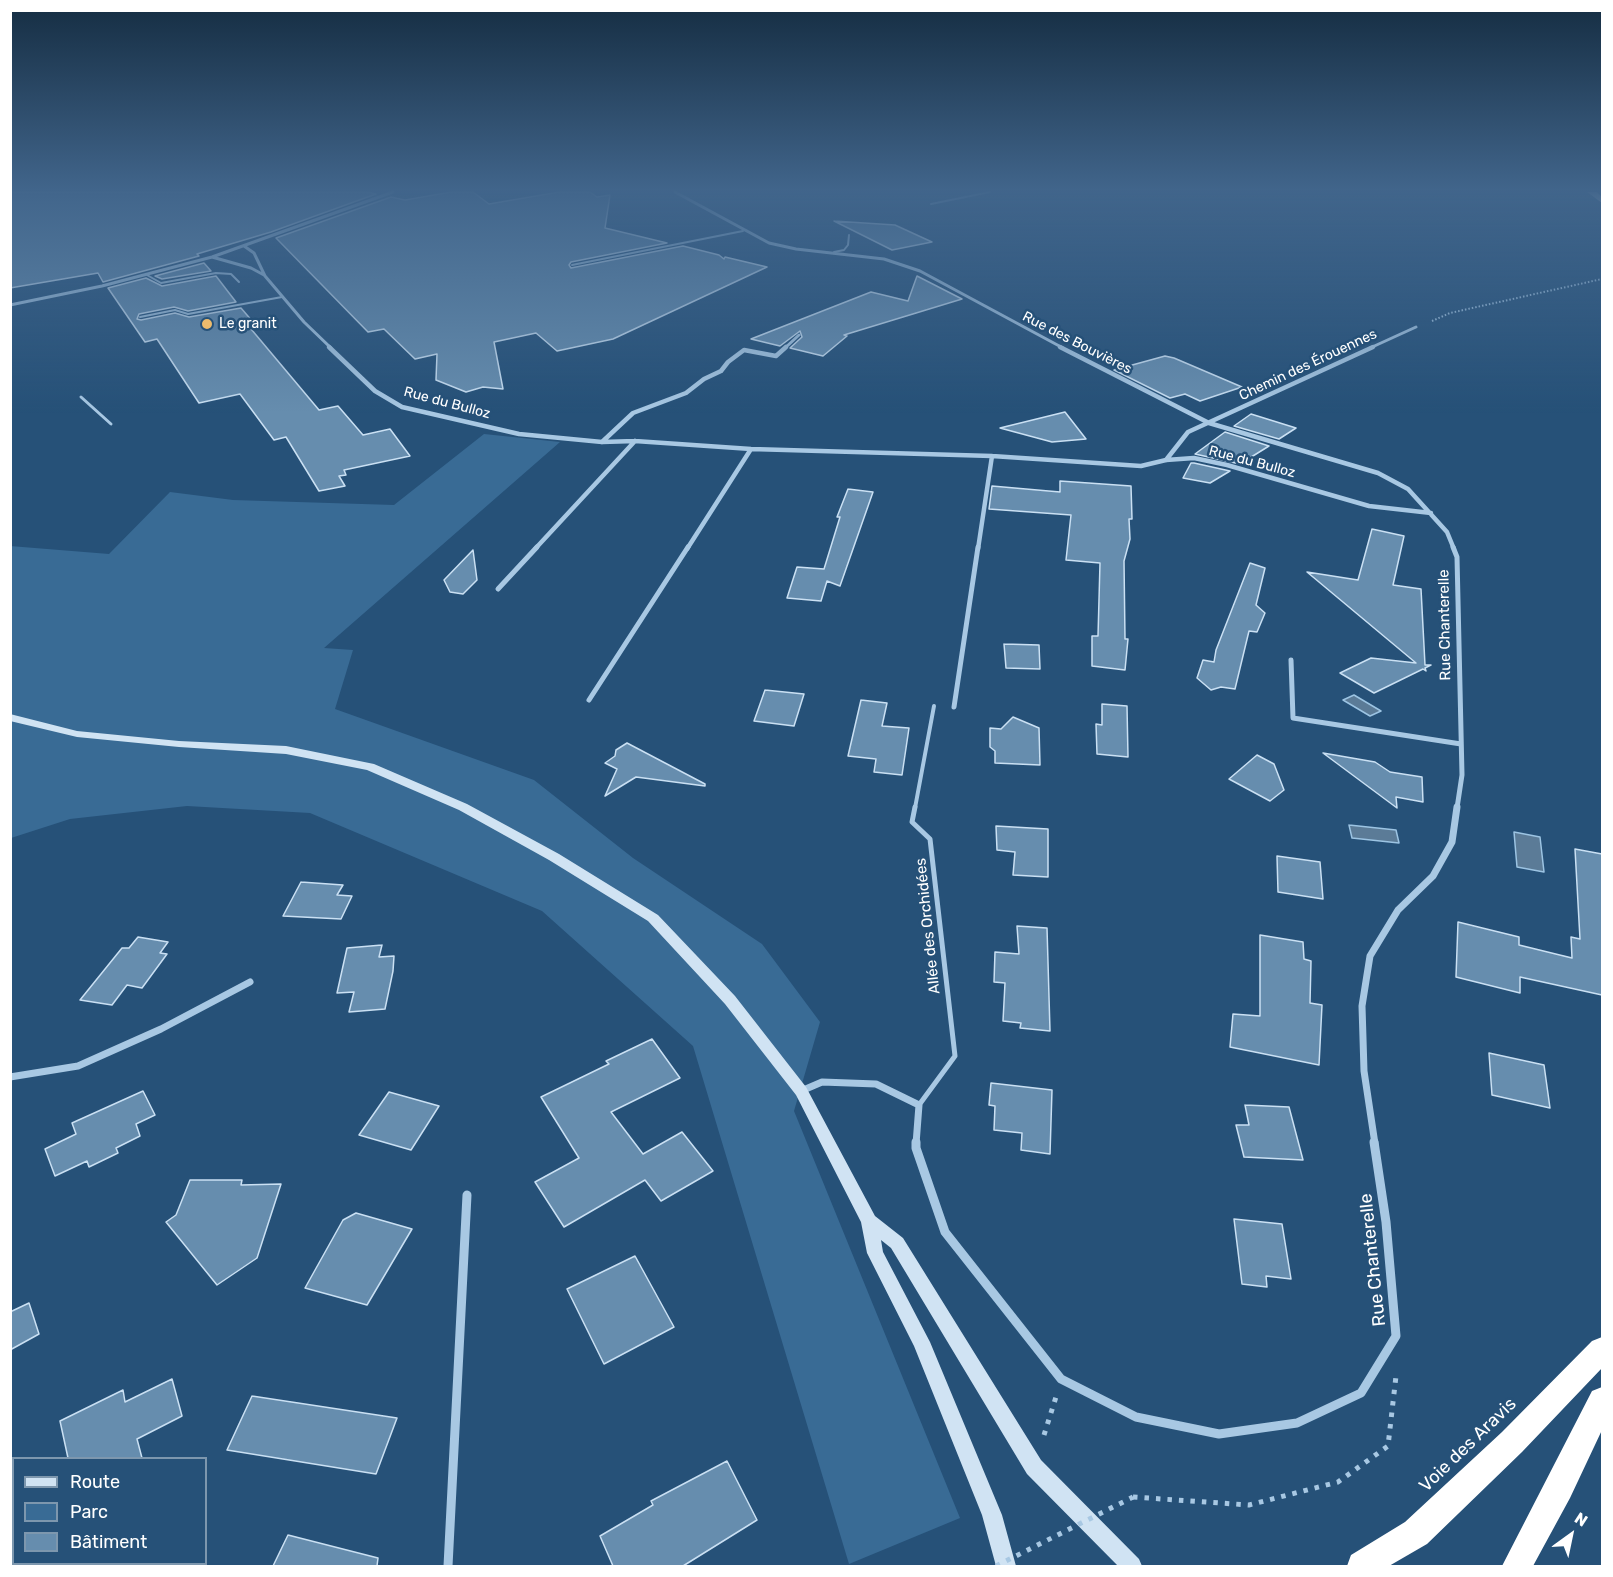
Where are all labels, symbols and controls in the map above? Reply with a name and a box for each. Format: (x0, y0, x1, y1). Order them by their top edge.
street label: Rue des Bouvières (1019, 308, 1135, 378)
place label: Le granit (219, 316, 277, 332)
marker: Le granit (200, 317, 214, 331)
street label: Chemin des Érouennes (1236, 326, 1380, 404)
street label: Rue du Bulloz (402, 383, 492, 423)
street label: Rue du Bulloz (1207, 442, 1297, 482)
street label: Rue Chanterelle (1435, 569, 1455, 681)
street label: Allée des Orchidées (912, 857, 944, 995)
street label: Rue Chanterelle (1355, 1193, 1391, 1327)
street label: Voie des Aravis (1415, 1393, 1521, 1497)
legend (12, 1457, 207, 1565)
text: Route (70, 1471, 120, 1493)
text: Parc (70, 1501, 108, 1523)
north arrow (1541, 1505, 1601, 1565)
text: N (1571, 1508, 1591, 1531)
text: Bâtiment (70, 1531, 147, 1553)

